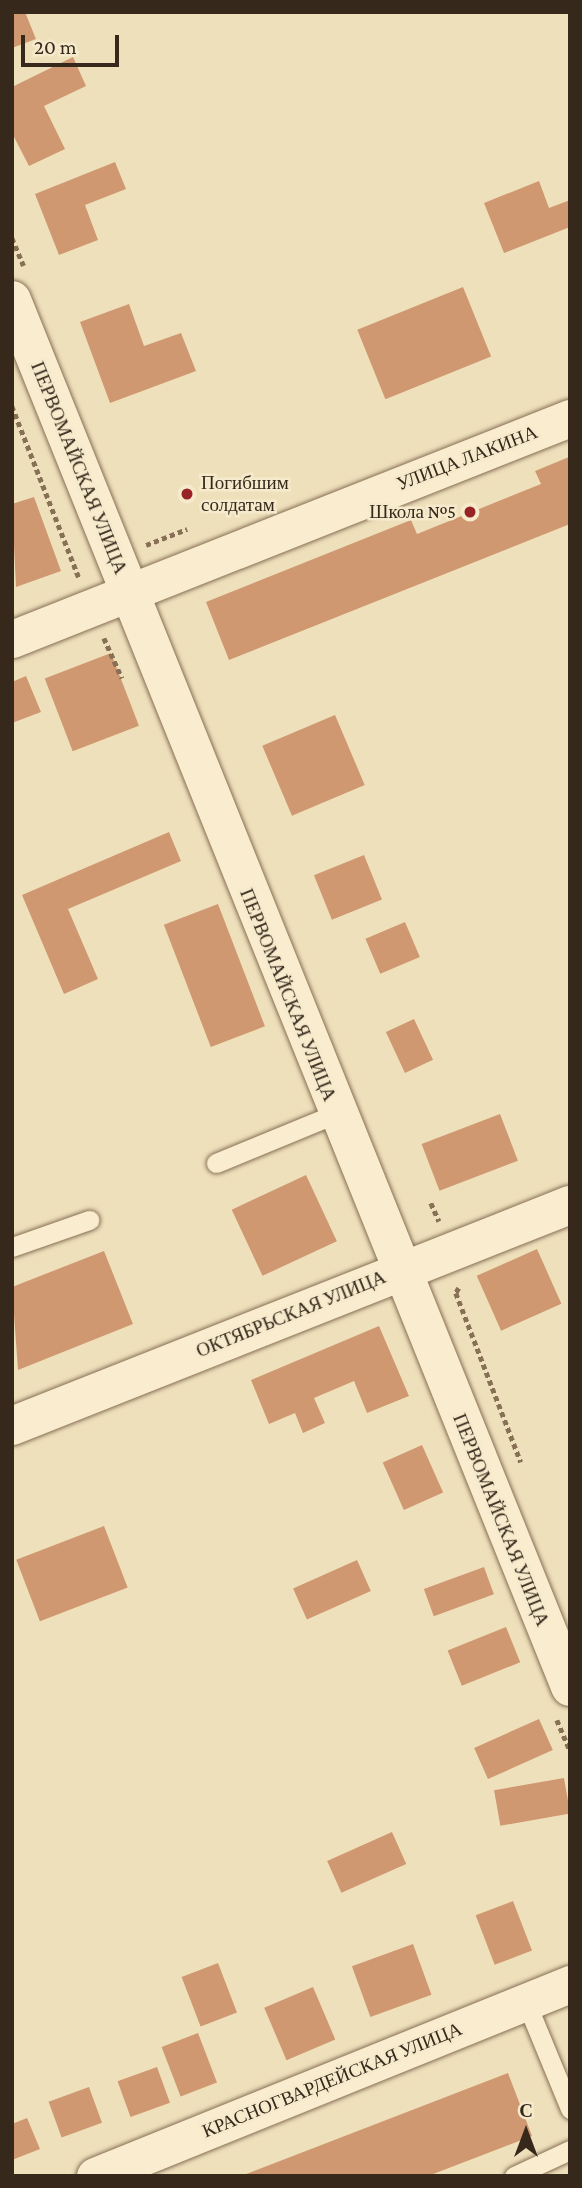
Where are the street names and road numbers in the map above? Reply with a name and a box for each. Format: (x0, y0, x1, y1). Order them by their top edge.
street label: ПЕРВОМАЙСКАЯ УЛИЦА (26, 358, 132, 578)
street label: УЛИЦА ЛАКИНА (393, 421, 541, 495)
street label: ПЕРВОМАЙСКАЯ УЛИЦА (235, 885, 341, 1105)
street label: ОКТЯБРЬСКАЯ УЛИЦА (193, 1265, 389, 1363)
street label: ПЕРВОМАЙСКАЯ УЛИЦА (448, 1410, 554, 1630)
street label: КРАСНОГВАРДЕЙСКАЯ УЛИЦА (199, 2017, 465, 2143)

